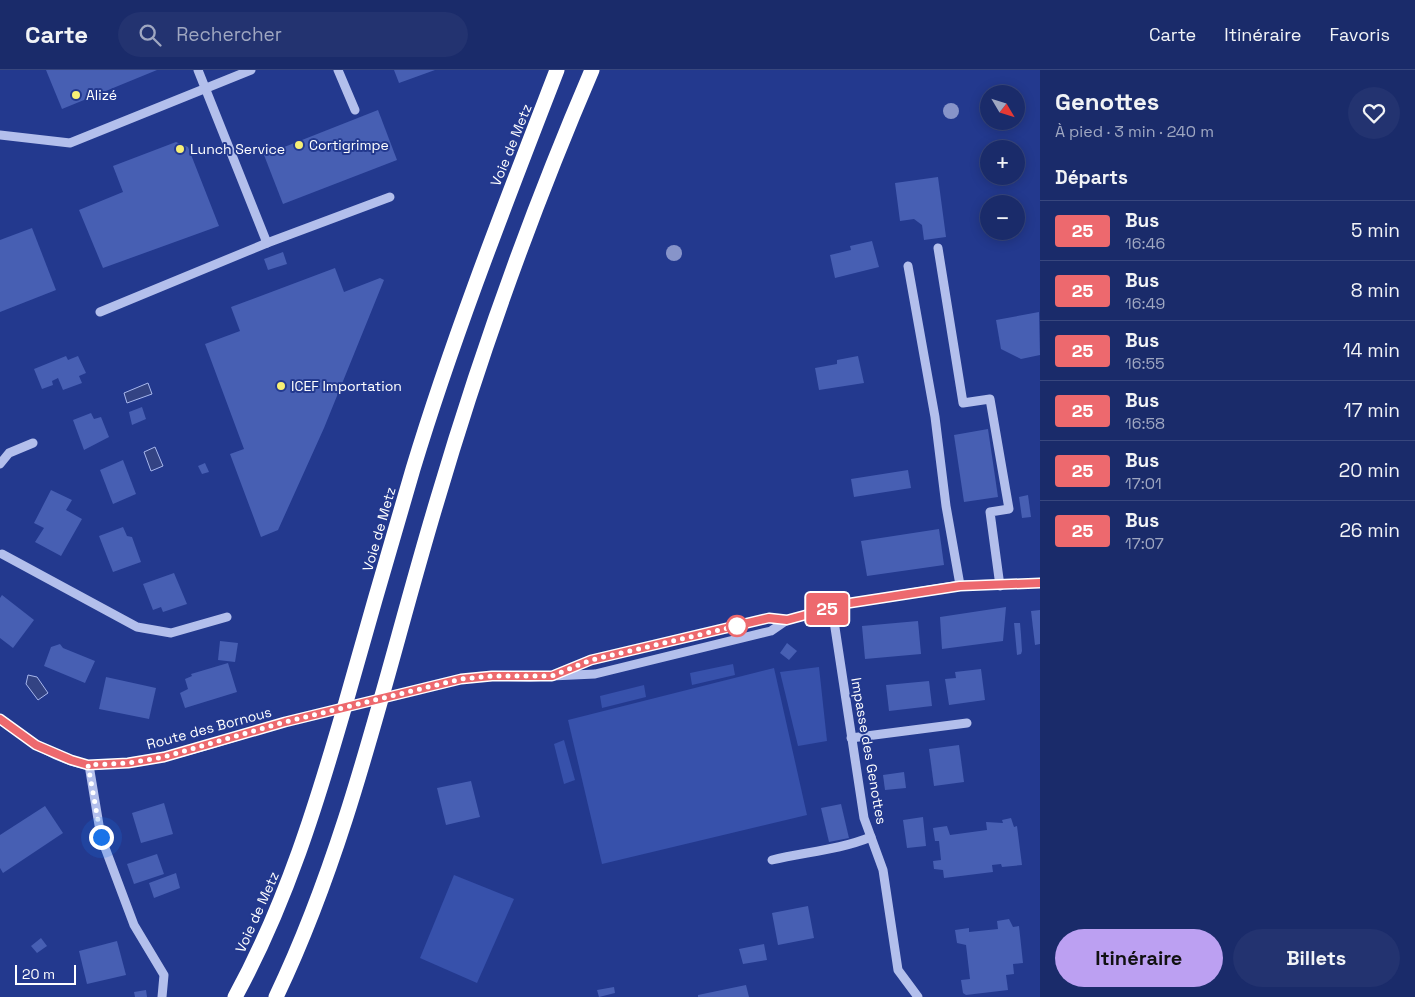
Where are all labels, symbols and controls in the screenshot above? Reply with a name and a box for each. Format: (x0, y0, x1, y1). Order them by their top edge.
search box (118, 12, 468, 57)
text: Carte (25, 19, 88, 50)
icon: search (136, 21, 164, 49)
text: Rechercher (176, 22, 282, 47)
text: Carte (1149, 23, 1196, 46)
text: Itinéraire (1224, 23, 1301, 46)
text: Favoris (1329, 23, 1390, 46)
north arrow (980, 85, 1025, 130)
map controls (980, 85, 1025, 240)
place label: Alizé (86, 86, 117, 104)
text: Genottes (1055, 86, 1159, 117)
button: heart (1348, 87, 1400, 139)
marker: Alizé (70, 89, 82, 101)
street label: Voie de Metz (486, 101, 536, 189)
text: À pied · 3 min · 240 m (1055, 121, 1214, 142)
place label: Cortigrimpe (309, 136, 389, 154)
marker: Cortigrimpe (293, 139, 305, 151)
place label: Lunch Service (190, 140, 285, 158)
button: + (980, 140, 1025, 185)
marker: Lunch Service (174, 143, 186, 155)
text: Départs (1055, 165, 1128, 190)
button: − (980, 195, 1025, 240)
text: Bus (1125, 208, 1159, 233)
text: 5 min (1351, 218, 1400, 243)
text: 25 (1072, 219, 1093, 242)
text: 16:46 (1125, 233, 1165, 254)
text: Bus (1125, 268, 1159, 293)
text: 8 min (1351, 278, 1400, 303)
text: 25 (1072, 279, 1093, 302)
text: 16:49 (1125, 293, 1165, 314)
text: Bus (1125, 328, 1159, 353)
text: 14 min (1343, 338, 1400, 363)
text: 25 (1072, 339, 1093, 362)
text: 16:55 (1125, 353, 1165, 374)
place label: ICEF Importation (291, 377, 402, 395)
marker: ICEF Importation (275, 380, 287, 392)
text: Bus (1125, 388, 1159, 413)
text: 17 min (1344, 398, 1400, 423)
text: 25 (1072, 399, 1093, 422)
text: 16:58 (1125, 413, 1165, 434)
text: Bus (1125, 448, 1159, 473)
text: 20 min (1339, 458, 1400, 483)
text: 25 (1072, 459, 1093, 482)
text: 17:01 (1125, 473, 1162, 494)
street label: Voie de Metz (358, 485, 400, 573)
text: Bus (1125, 508, 1159, 533)
text: 26 min (1339, 518, 1400, 543)
text: 25 (1072, 519, 1093, 542)
text: 17:07 (1125, 533, 1164, 554)
line badge: 25 (804, 593, 850, 625)
text: 25 (816, 597, 838, 620)
unlabelled marker (726, 615, 748, 637)
street label: Impasse des Genottes (847, 676, 891, 826)
street label: Route des Bornous (144, 703, 274, 753)
your location (89, 825, 114, 850)
street label: Voie de Metz (231, 869, 283, 955)
button: Itinéraire (1055, 929, 1223, 987)
button: Billets (1233, 929, 1400, 987)
scale bar (15, 962, 76, 985)
text: 20 m (22, 965, 55, 983)

